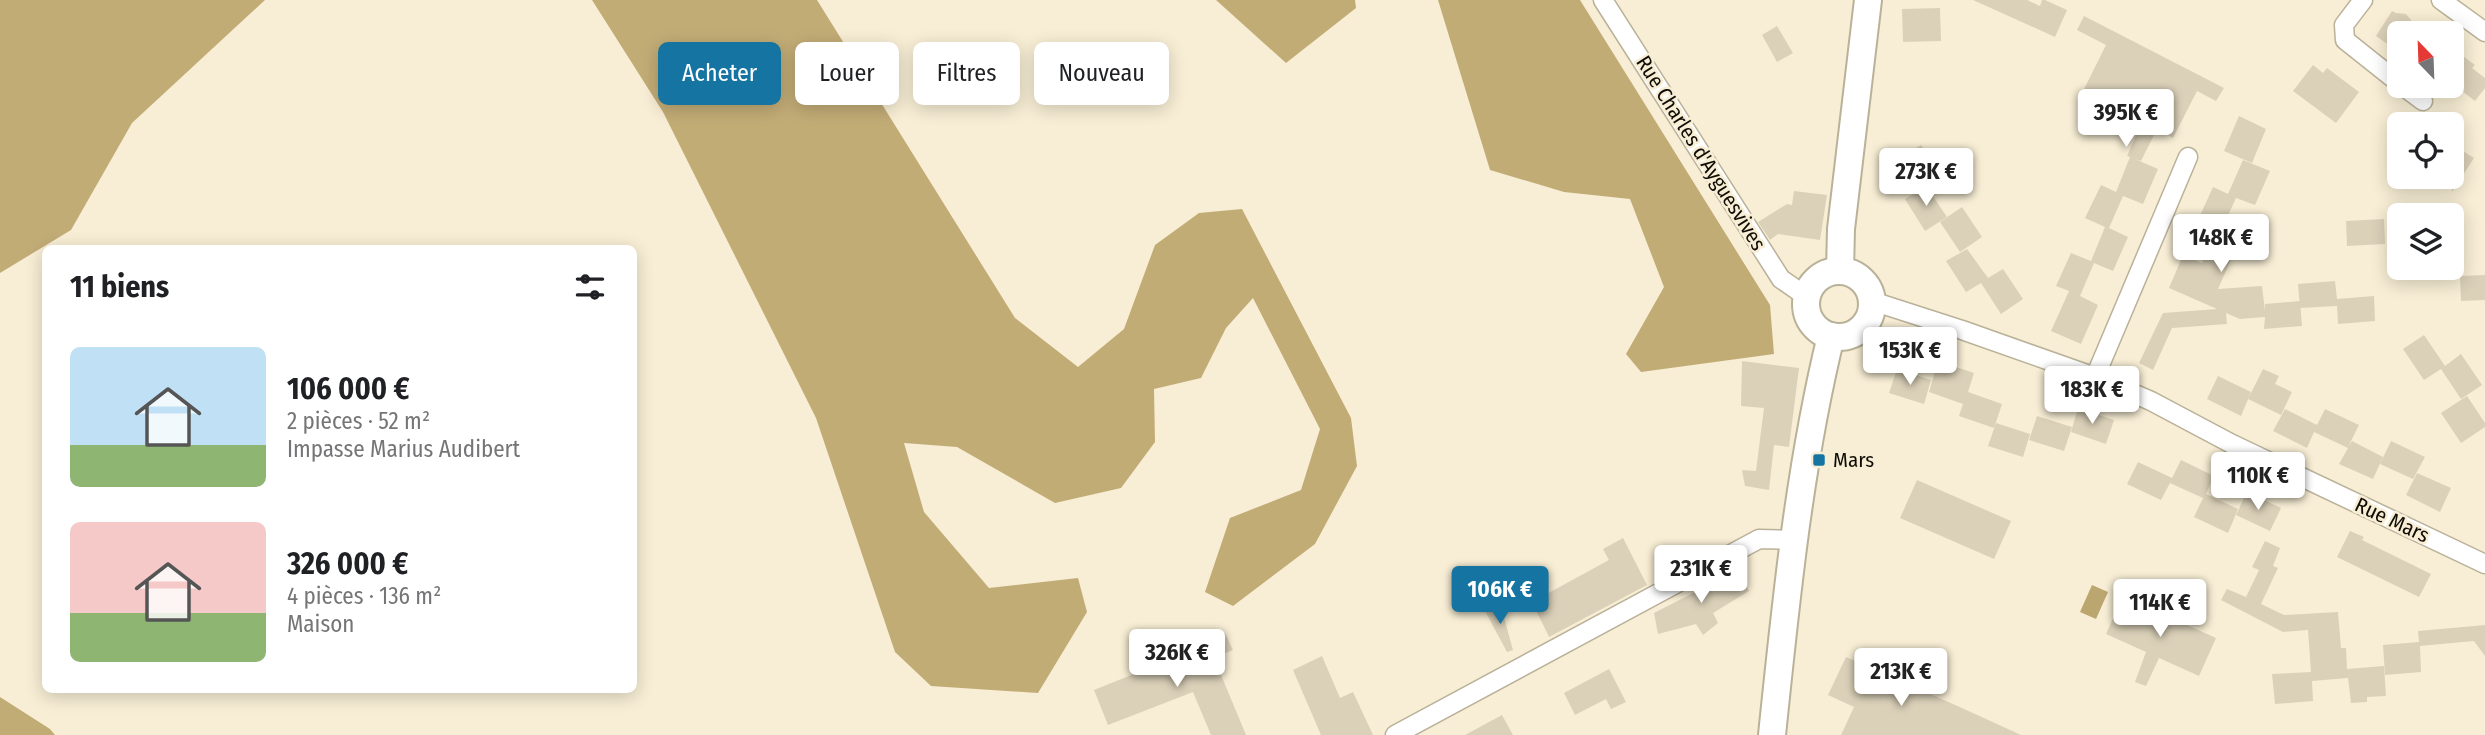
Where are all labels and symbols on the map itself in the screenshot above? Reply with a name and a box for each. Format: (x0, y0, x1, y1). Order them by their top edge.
north arrow (2387, 21, 2464, 98)
street label: Rue Charles d'Ayguesvives (1630, 51, 1772, 255)
pin: 395K € (2069, 90, 2183, 149)
pin: 273K € (1869, 148, 1983, 208)
pin: 148K € (2164, 215, 2278, 274)
pin: 153K € (1853, 328, 1967, 387)
pin: 183K € (2035, 366, 2149, 426)
place label: Mars (1833, 447, 1874, 473)
marker: Mars (1811, 452, 1827, 468)
pin: 110K € (2201, 452, 2315, 512)
street label: Rue Mars (2351, 492, 2433, 548)
pin: 231K € (1644, 546, 1758, 605)
pin: 106K € (1443, 566, 1557, 626)
pin: 114K € (2103, 580, 2217, 639)
pin: 326K € (1120, 630, 1234, 689)
pin: 213K € (1844, 648, 1958, 708)

